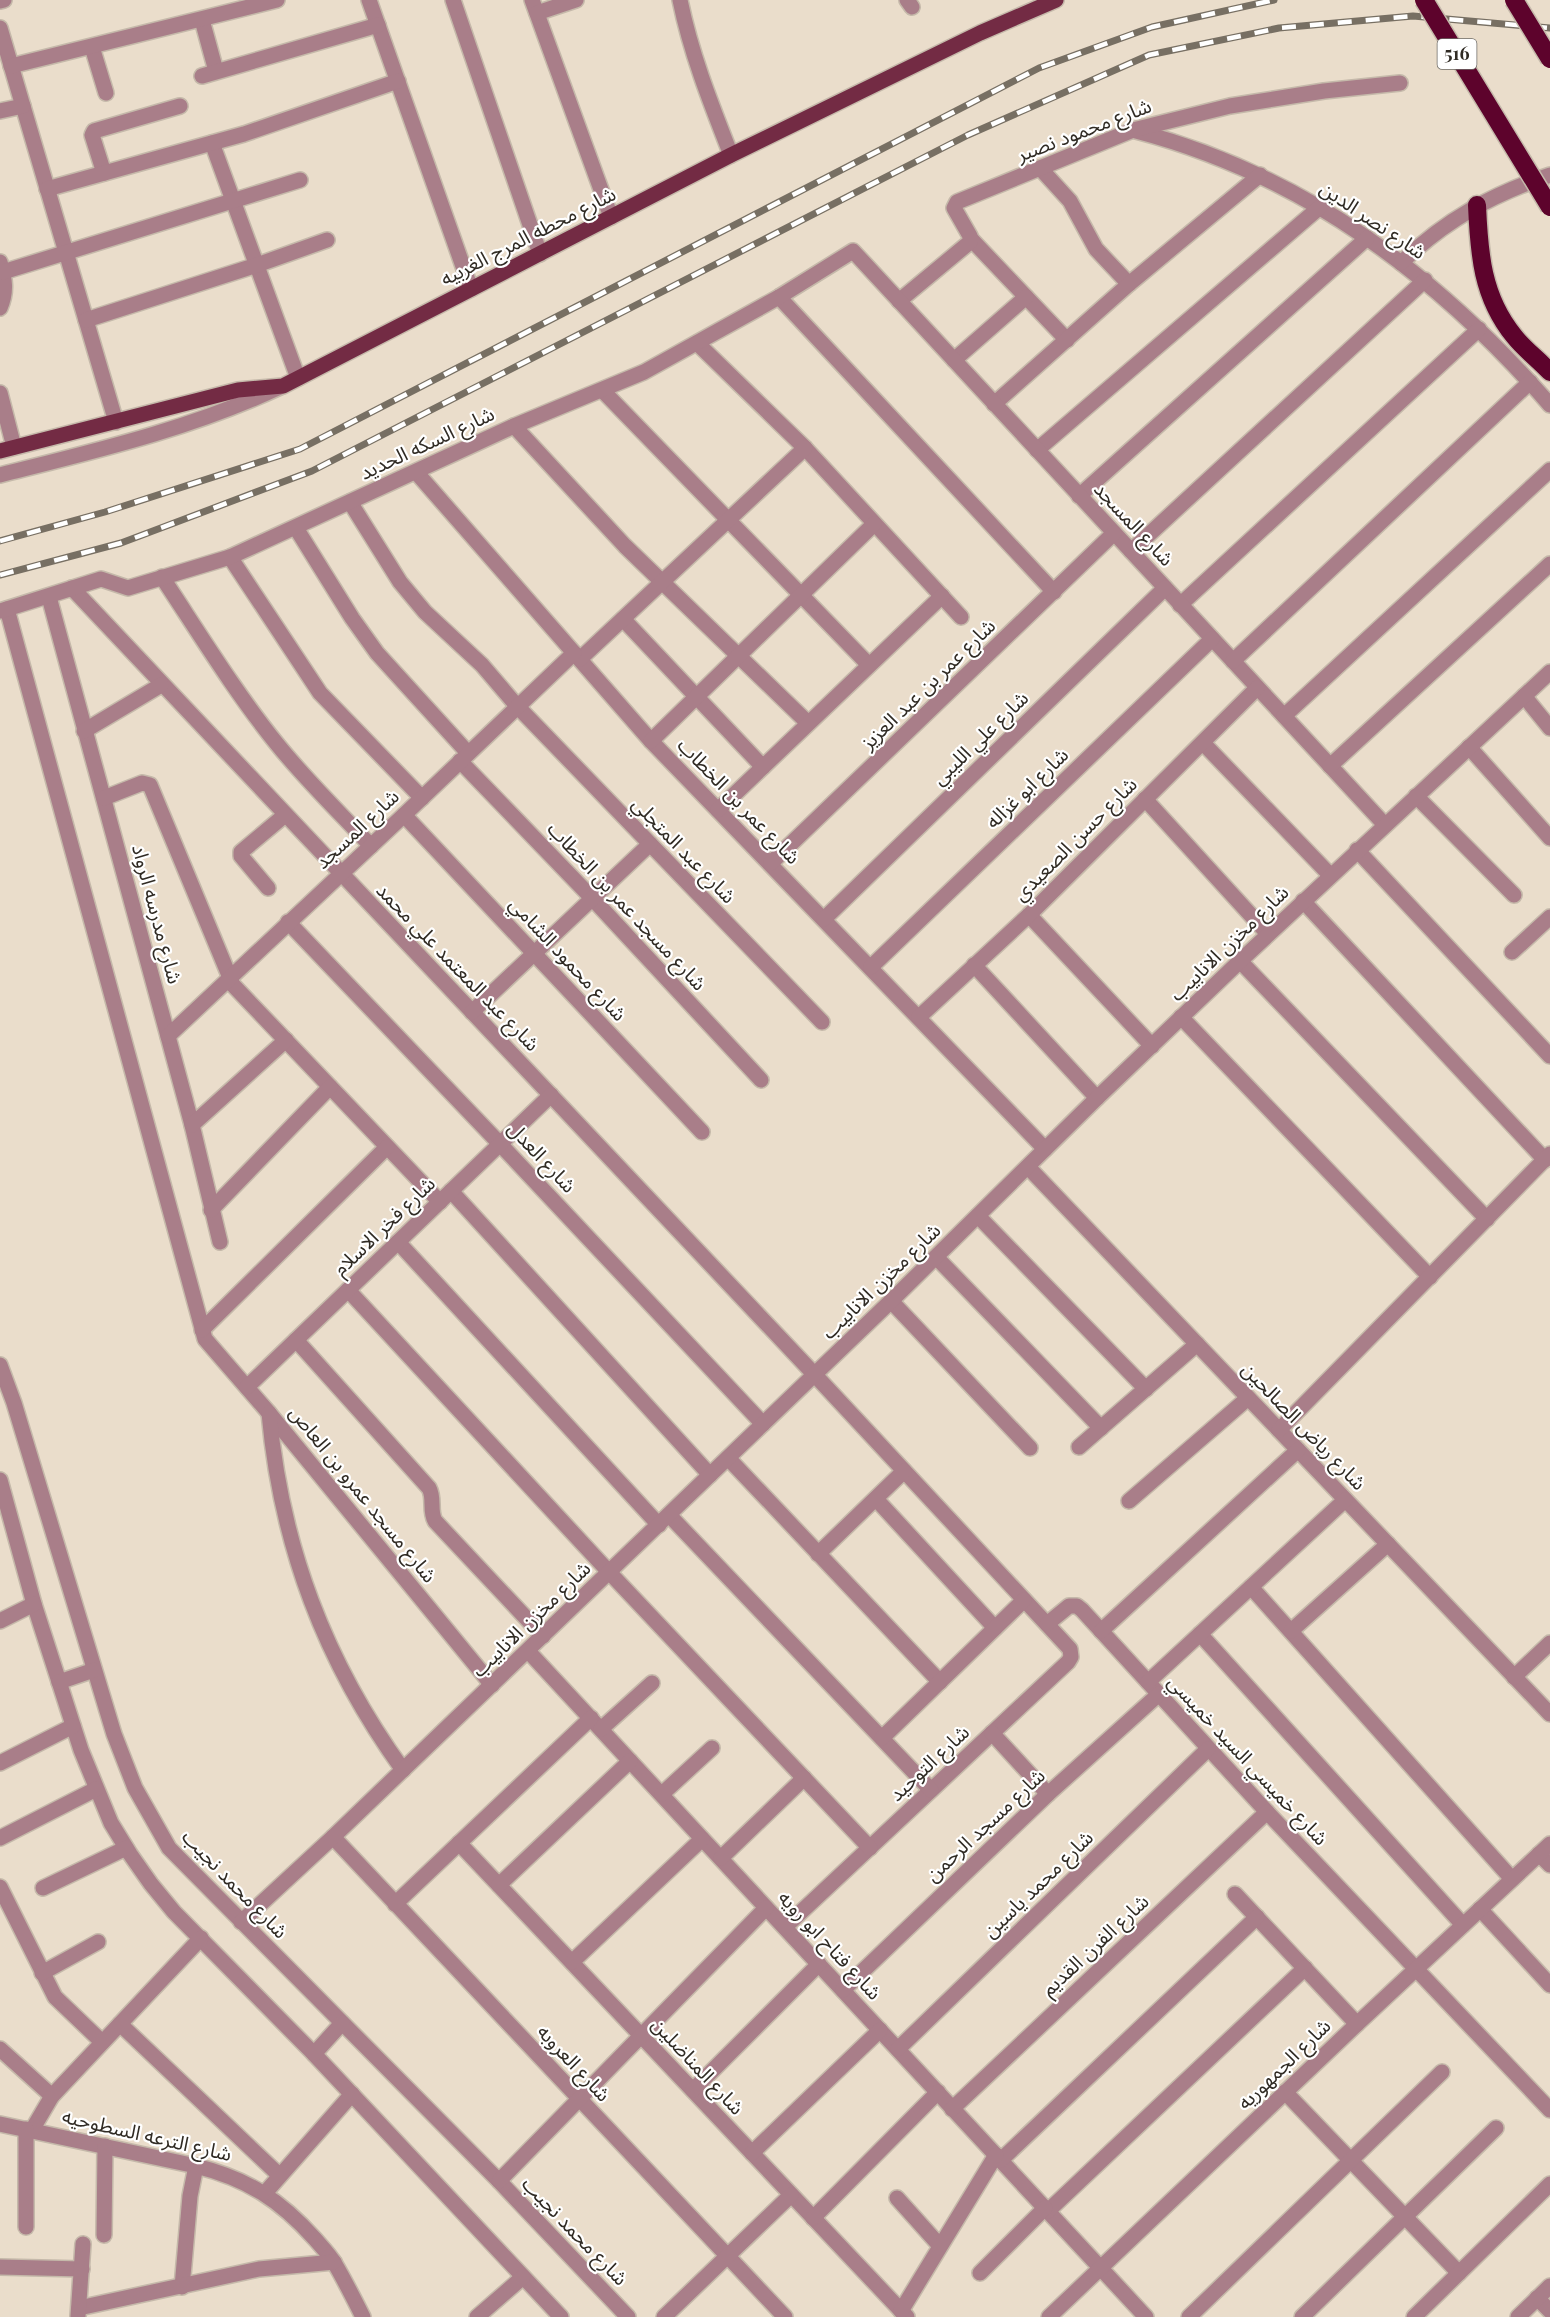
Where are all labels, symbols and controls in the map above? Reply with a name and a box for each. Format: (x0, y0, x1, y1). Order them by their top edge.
road number: 516 (1438, 39, 1476, 69)
street label: شارع محمود نصير (1011, 90, 1156, 170)
street label: شارع نصر الدين (1314, 173, 1432, 267)
street label: شارع محطه المرج الغربيه (435, 179, 621, 293)
street label: شارع السكه الحديد (355, 399, 499, 487)
street label: شارع المسجد (1087, 475, 1181, 573)
street label: شارع عمر بن عبد العزيز (853, 612, 1002, 757)
street label: شارع علي الليبي (925, 684, 1036, 793)
street label: شارع عمر بن الخطاب (671, 731, 807, 871)
street label: شارع ابو غزاله (979, 741, 1075, 835)
street label: شارع حسن الصعيدي (1006, 770, 1144, 908)
street label: شارع المسجد (308, 782, 406, 876)
street label: شارع عبد المتجلي (624, 790, 743, 911)
street label: شارع مسجد عمر بن الخطاب (540, 815, 714, 997)
street label: شارع مدرسه الرواد (124, 841, 190, 987)
street label: شارع عبد المعتمد علي محمد (369, 876, 547, 1059)
street label: شارع مخزن الانابيب (1162, 878, 1296, 1008)
street label: شارع محمود الشامي (502, 890, 634, 1028)
street label: شارع العدل (501, 1114, 583, 1200)
street label: شارع فخر الاسلام (326, 1169, 442, 1283)
street label: شارع مخزن الانابيب (814, 1216, 948, 1346)
street label: شارع رياض الصالحين (1235, 1355, 1373, 1497)
street label: شارع مسجد عمرو بن العاص (282, 1399, 444, 1589)
street label: شارع مخزن الانابيب (464, 1554, 598, 1684)
street label: شارع خميسي السيد خميسي (1160, 1668, 1335, 1853)
street label: شارع التوحيد (882, 1718, 976, 1808)
street label: شارع مسجد الرحمن (918, 1761, 1052, 1889)
street label: شارع محمد نجيب (175, 1823, 295, 1945)
street label: شارع محمد ياسين (976, 1823, 1100, 1945)
street label: شارع فتاح ابو رويه (771, 1883, 889, 2007)
street label: شارع الفرن القديم (1034, 1887, 1156, 2003)
street label: شارع المناضلين (645, 2010, 751, 2122)
street label: شارع الجمهوريه (1230, 2011, 1338, 2117)
street label: شارع العروبه (530, 2018, 618, 2108)
street label: شارع الترعه السطوحيه (59, 2101, 235, 2169)
street label: شارع محمد نجيب (515, 2170, 635, 2292)

